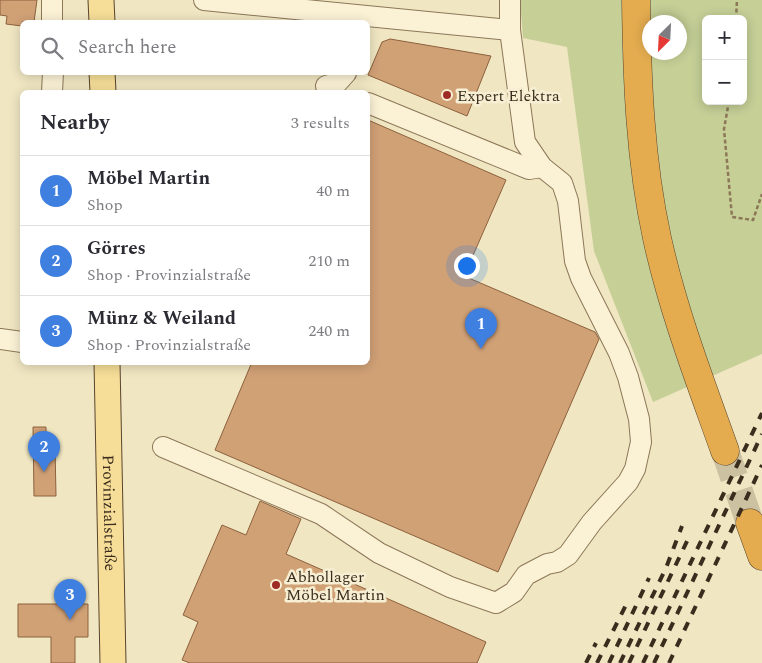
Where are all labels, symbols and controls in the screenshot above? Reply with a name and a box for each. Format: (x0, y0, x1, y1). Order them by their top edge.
north arrow (642, 15, 687, 60)
map controls (702, 15, 747, 105)
button: + (702, 15, 747, 60)
search box (20, 20, 370, 75)
text: Search here (78, 33, 177, 62)
icon: search (38, 34, 66, 62)
button: − (702, 60, 747, 105)
place label: Expert Elektra (457, 84, 560, 108)
marker: Expert Elektra (441, 89, 453, 101)
text: Nearby (40, 107, 110, 139)
text: 3 results (291, 111, 350, 135)
text: Möbel Martin (87, 164, 210, 193)
text: 1 (52, 179, 60, 203)
text: 40 m (316, 179, 350, 203)
text: Shop (87, 193, 123, 217)
text: Görres (87, 234, 146, 263)
text: 2 (52, 249, 60, 273)
text: 210 m (308, 249, 350, 273)
your location (454, 253, 480, 279)
text: Shop · Provinzialstraße (87, 263, 251, 287)
text: Münz & Weiland (87, 304, 236, 333)
pin: 1 (465, 308, 497, 349)
text: 3 (52, 319, 60, 343)
text: 240 m (308, 319, 350, 343)
text: Shop · Provinzialstraße (87, 333, 251, 357)
pin: 2 (28, 431, 60, 472)
street label: Provinzialstraße (96, 454, 122, 571)
place label: Abhollager Möbel Martin (286, 565, 385, 607)
pin: 3 (54, 579, 86, 620)
marker: Abhollager Möbel Martin (270, 579, 282, 591)

